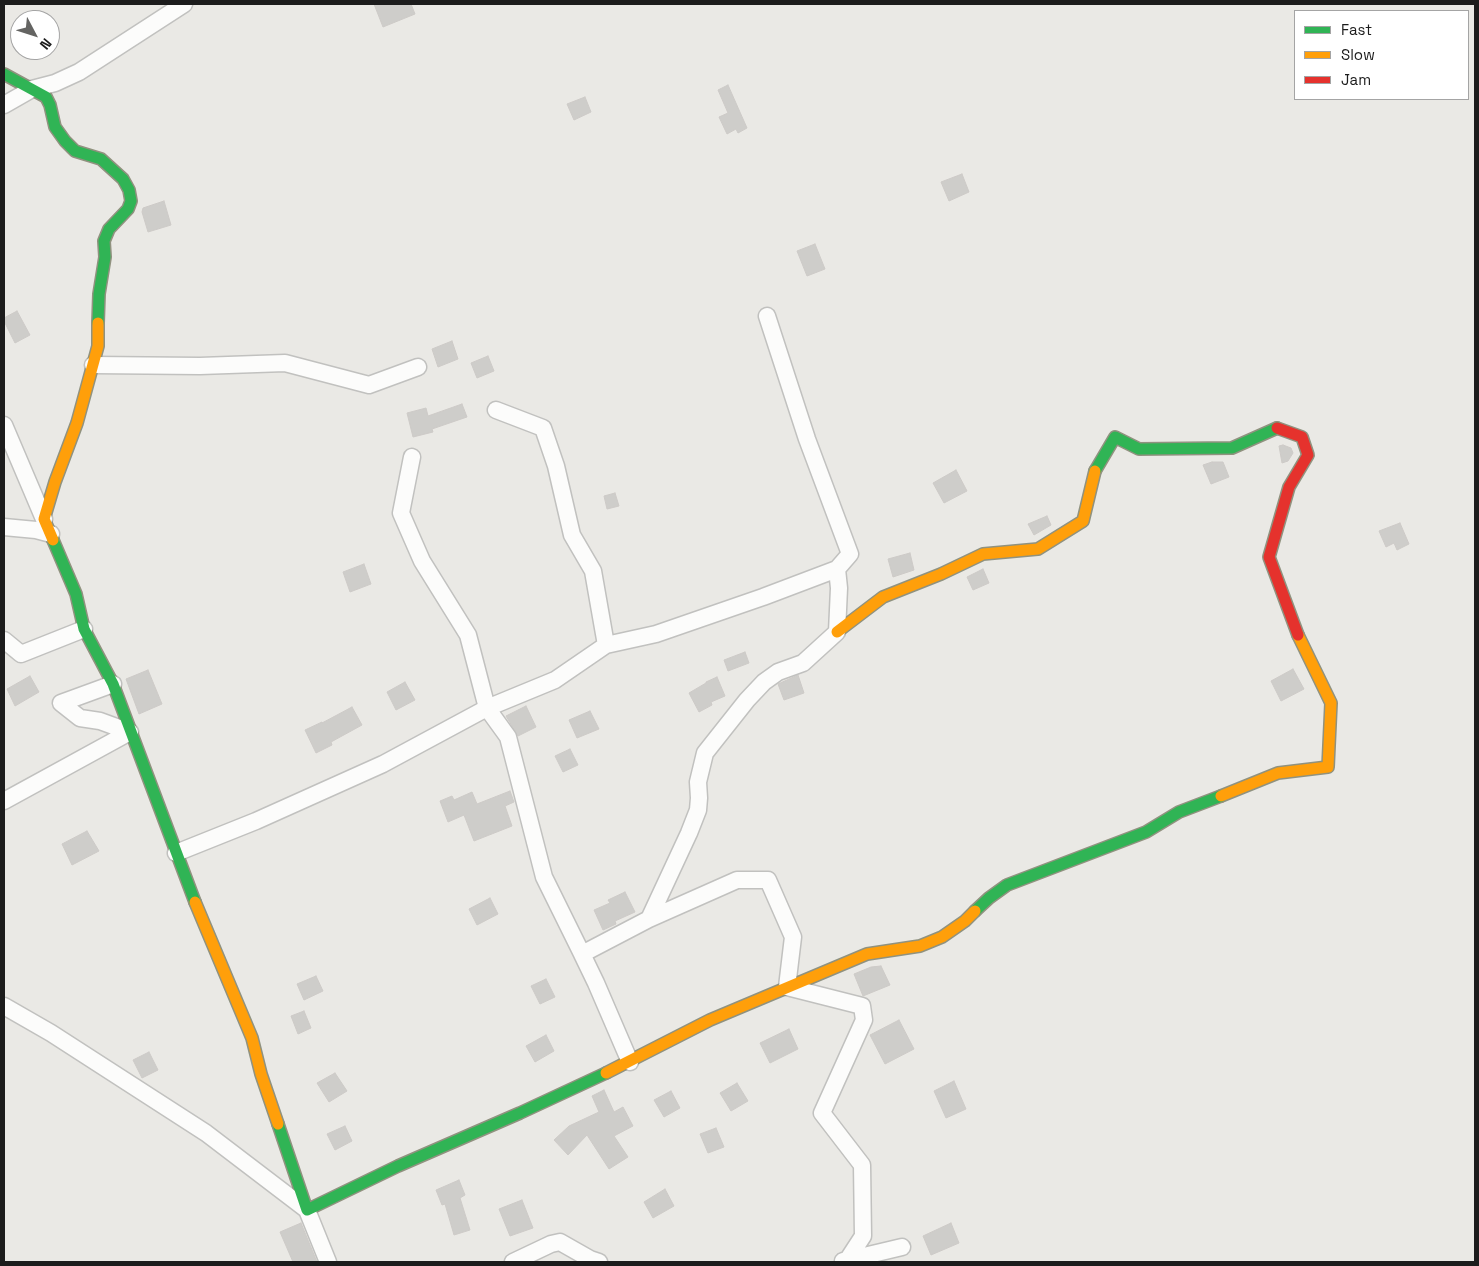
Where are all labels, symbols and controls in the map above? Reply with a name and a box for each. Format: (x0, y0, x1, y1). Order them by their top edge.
north arrow (10, 10, 60, 60)
legend (1294, 10, 1469, 100)
text: Fast (1341, 20, 1372, 39)
text: N (36, 35, 56, 53)
text: Slow (1341, 45, 1375, 64)
text: Jam (1341, 70, 1371, 89)

